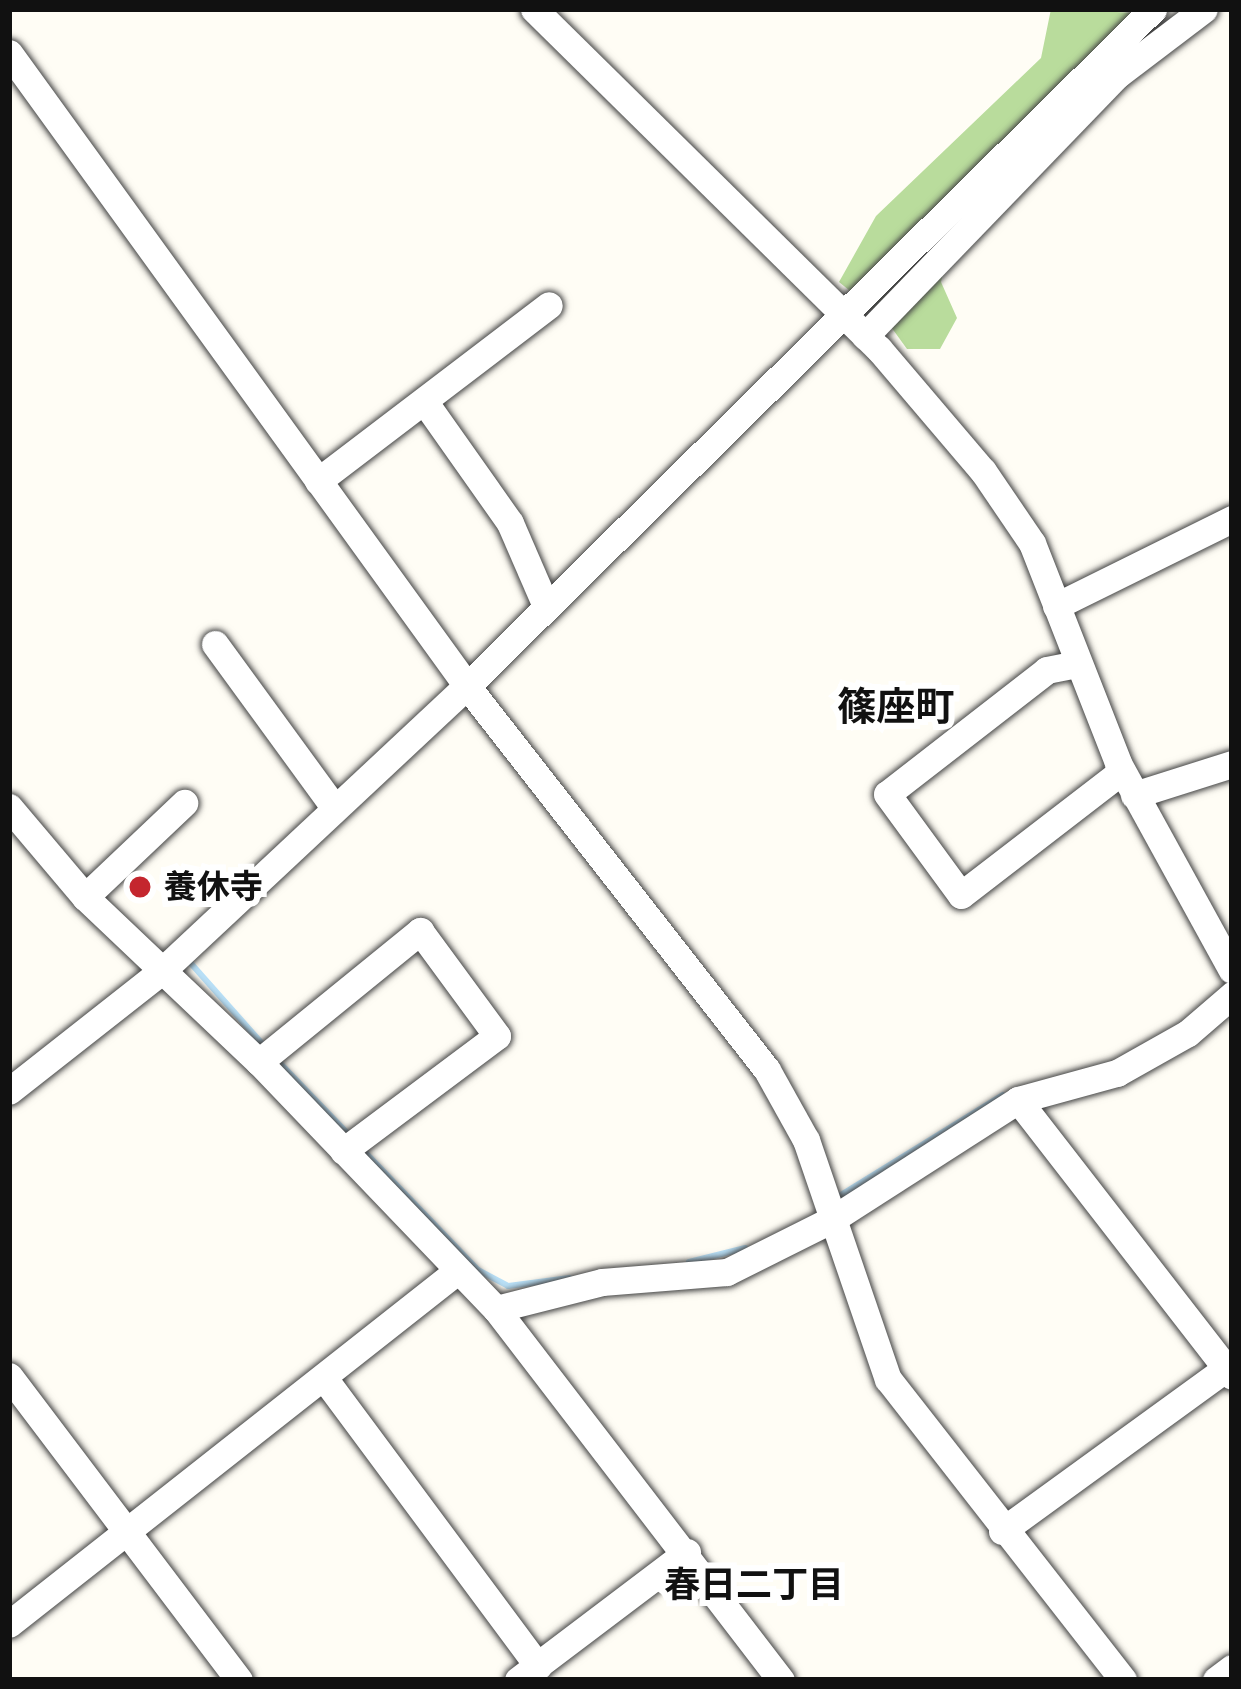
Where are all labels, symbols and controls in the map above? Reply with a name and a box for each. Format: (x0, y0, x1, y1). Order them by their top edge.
district label: 篠座町 (838, 683, 954, 729)
place label: 養休寺 (164, 867, 263, 907)
marker: 養休寺 (127, 874, 153, 900)
district label: 春日二丁目 (664, 1563, 844, 1607)

